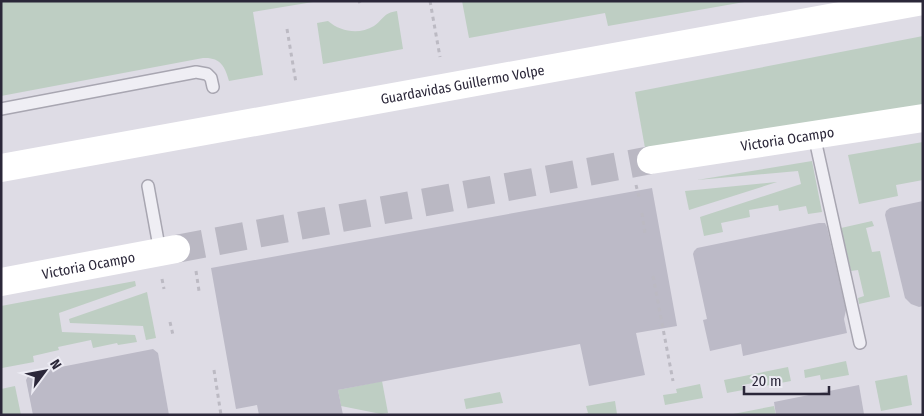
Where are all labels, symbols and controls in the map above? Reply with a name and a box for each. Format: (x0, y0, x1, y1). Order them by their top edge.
street label: Guardavidas Guillermo Volpe (379, 61, 546, 108)
street label: Victoria Ocampo (740, 123, 835, 155)
street label: Victoria Ocampo (41, 248, 136, 283)
north arrow (20, 346, 70, 396)
text: N (46, 356, 65, 372)
scale bar (744, 364, 829, 396)
text: 20 m (752, 372, 782, 390)

